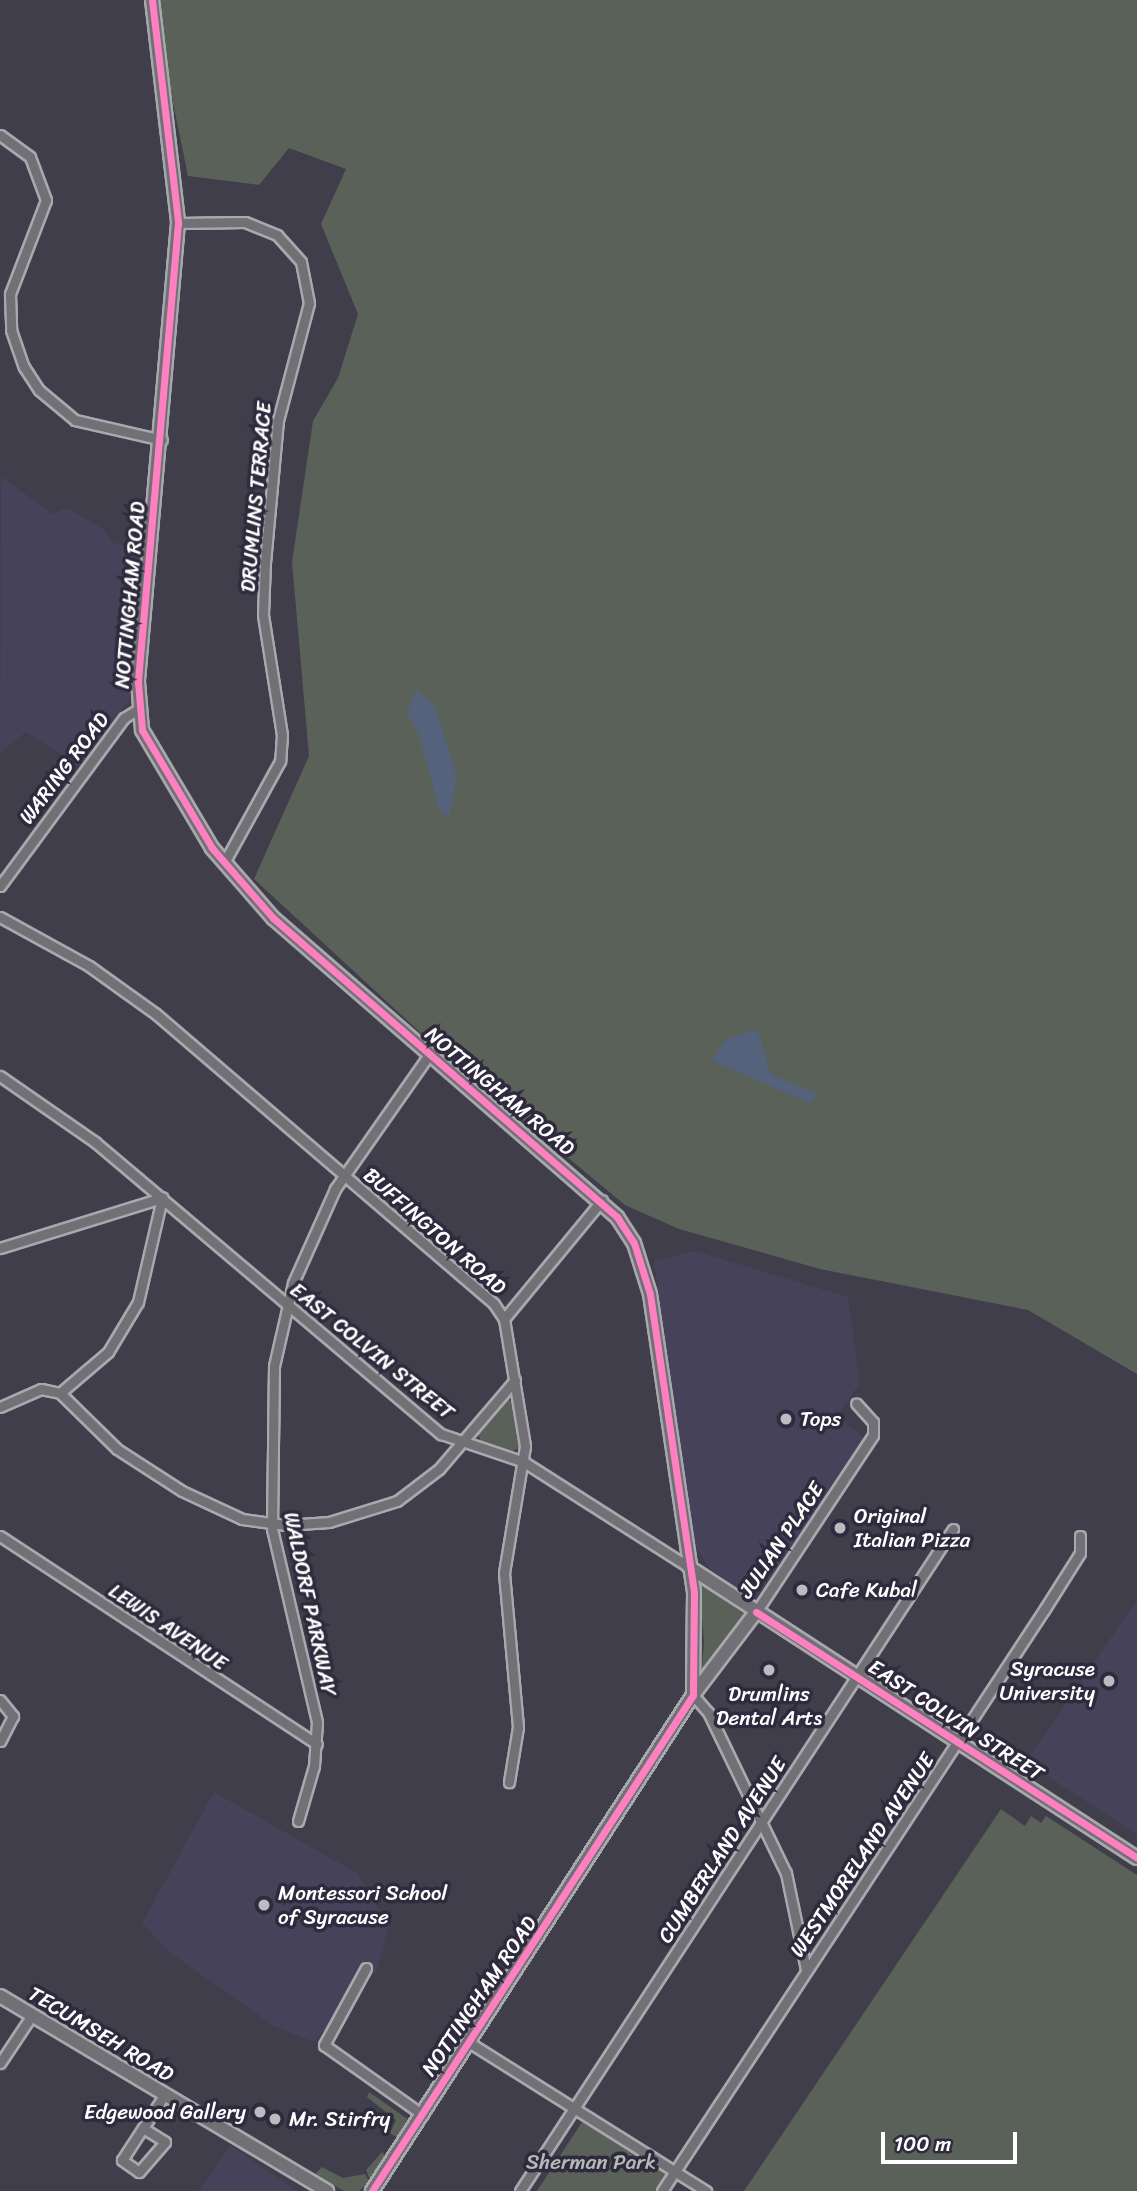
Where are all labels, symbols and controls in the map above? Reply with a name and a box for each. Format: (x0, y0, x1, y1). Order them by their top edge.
street label: DRUMLINS TERRACE (235, 401, 277, 593)
street label: NOTTINGHAM ROAD (109, 501, 151, 689)
street label: WARING ROAD (14, 707, 114, 829)
street label: NOTTINGHAM ROAD (420, 1021, 580, 1161)
street label: BUFFINGTON ROAD (359, 1162, 511, 1300)
street label: EAST COLVIN STREET (285, 1278, 459, 1424)
place label: Tops (800, 1406, 841, 1432)
marker: Tops (778, 1411, 794, 1427)
street label: JULIAN PLACE (733, 1477, 829, 1603)
place label: Original Italian Pizza (854, 1503, 970, 1553)
street label: WALDORF PARKWAY (279, 1512, 341, 1696)
marker: Original Italian Pizza (832, 1520, 848, 1536)
place label: Cafe Kubal (816, 1577, 917, 1603)
street label: LEWIS AVENUE (104, 1578, 232, 1676)
marker: Cafe Kubal (794, 1582, 810, 1598)
street label: EAST COLVIN STREET (864, 1654, 1048, 1786)
place label: Syracuse University (999, 1656, 1095, 1706)
marker: Drumlins Dental Arts (761, 1662, 777, 1678)
marker: Syracuse University (1101, 1673, 1117, 1689)
place label: Drumlins Dental Arts (716, 1681, 822, 1731)
street label: WESTMORELAND AVENUE (784, 1748, 940, 1962)
street label: CUMBERLAND AVENUE (652, 1752, 792, 1948)
place label: Montessori School of Syracuse (278, 1880, 448, 1930)
marker: Montessori School of Syracuse (256, 1897, 272, 1913)
street label: NOTTINGHAM ROAD (416, 1911, 542, 2081)
street label: TECUMSEH ROAD (24, 1981, 178, 2087)
place label: Edgewood Gallery (84, 2099, 246, 2125)
marker: Edgewood Gallery (252, 2104, 268, 2120)
place label: Mr. Stirfry (289, 2106, 390, 2132)
marker: Mr. Stirfry (267, 2111, 283, 2127)
scale bar (885, 2118, 1021, 2162)
text: 100 m (894, 2125, 951, 2163)
park label: Sherman Park (526, 2149, 656, 2175)

